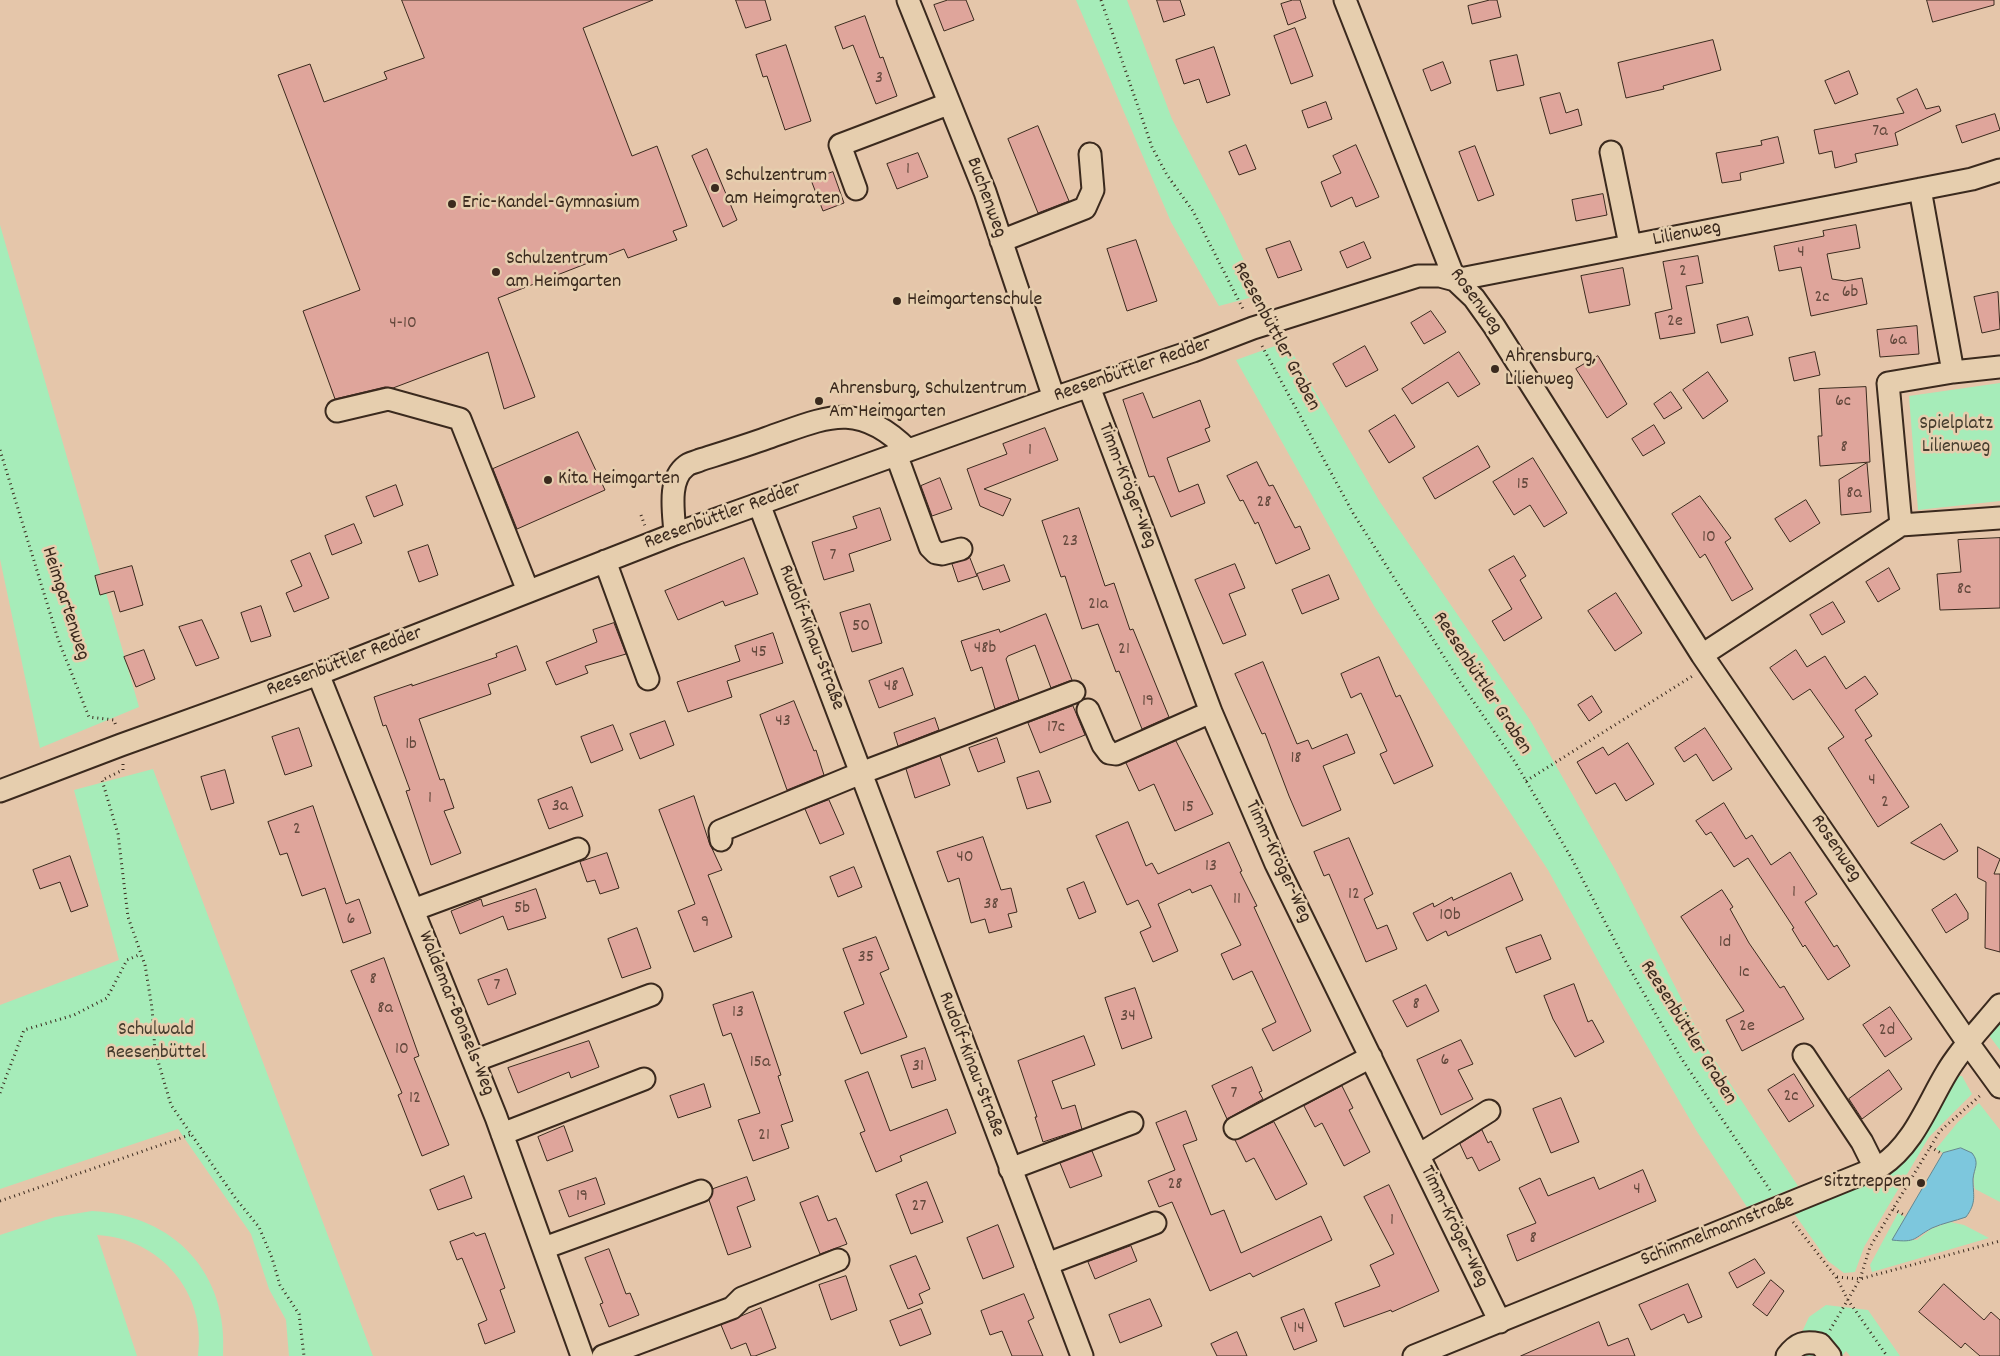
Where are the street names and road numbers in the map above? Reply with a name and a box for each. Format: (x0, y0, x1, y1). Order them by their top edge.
street label: Buchenweg (959, 155, 1011, 241)
street label: Lilienweg (1651, 217, 1723, 253)
street label: Reesenbüttler Graben (1226, 259, 1324, 415)
street label: Rosenweg (1443, 264, 1507, 340)
street label: Reesenbüttler Redder (1051, 333, 1215, 409)
street label: Timm-Kröger-Weg (1091, 420, 1161, 552)
street label: Reesenbüttler Redder (641, 478, 805, 556)
street label: Heimgartenweg (34, 544, 94, 664)
street label: Rudolf-Kinau-Straße (771, 562, 849, 714)
street label: Reesenbüttler Graben (1426, 608, 1536, 760)
street label: Reesenbüttler Redder (264, 622, 426, 704)
street label: Timm-Kröger-Weg (1238, 797, 1316, 927)
street label: Rosenweg (1804, 811, 1866, 887)
street label: Waldemar-Bonsels-Weg (411, 928, 499, 1100)
street label: Reesenbüttler Graben (1633, 957, 1741, 1109)
street label: Rudolf-Kinau-Straße (931, 989, 1009, 1141)
street label: Timm-Kröger-Weg (1413, 1162, 1493, 1292)
street label: Schimmelmannstraße (1638, 1190, 1798, 1274)

